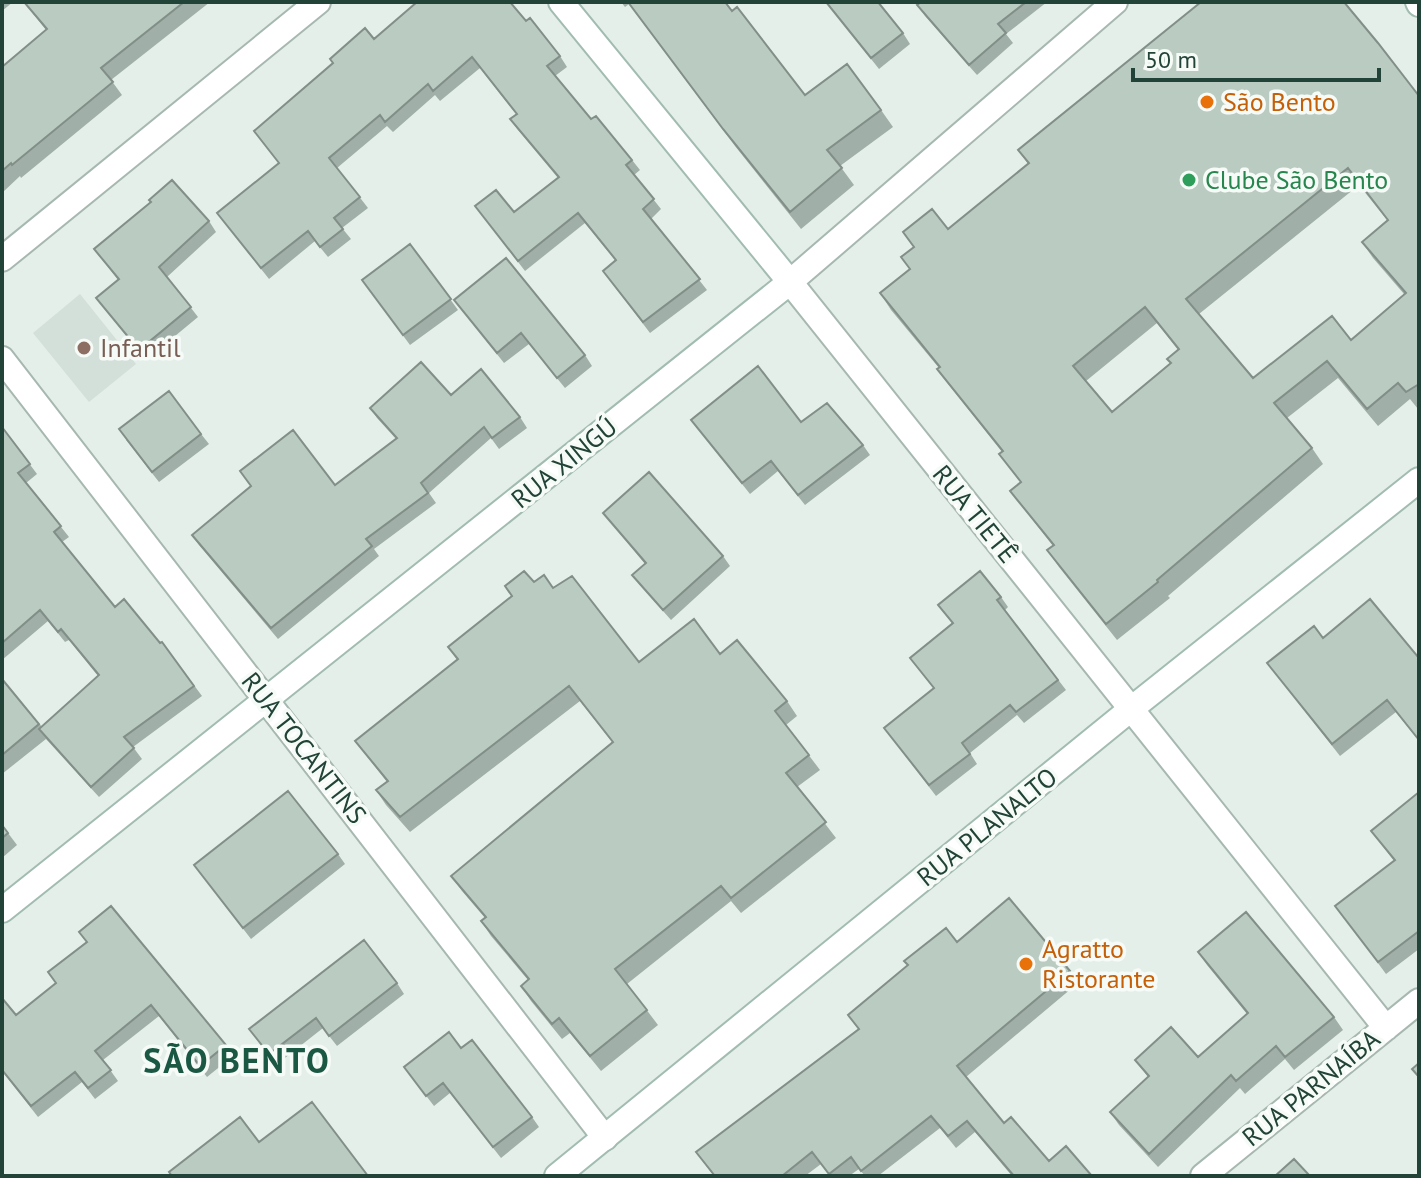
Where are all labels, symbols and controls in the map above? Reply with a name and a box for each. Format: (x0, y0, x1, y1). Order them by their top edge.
scale bar (1133, 32, 1379, 82)
text: 50 m (1145, 44, 1197, 75)
place label: São Bento (1223, 85, 1336, 118)
marker: São Bento (1198, 93, 1216, 111)
place label: Clube São Bento (1205, 163, 1388, 196)
marker: Clube São Bento (1180, 171, 1198, 189)
place label: Infantil (100, 331, 181, 364)
marker: Infantil (75, 339, 93, 357)
street label: RUA XINGÚ (504, 410, 623, 515)
street label: RUA TIETÊ (926, 458, 1025, 570)
street label: RUA TOCANTINS (235, 665, 374, 830)
street label: RUA PLANALTO (910, 760, 1063, 893)
place label: Agratto Ristorante (1042, 932, 1156, 995)
marker: Agratto Ristorante (1017, 955, 1035, 973)
street label: RUA PARNAÍBA (1235, 1022, 1386, 1153)
district label: SÃO BENTO (143, 1038, 331, 1082)

